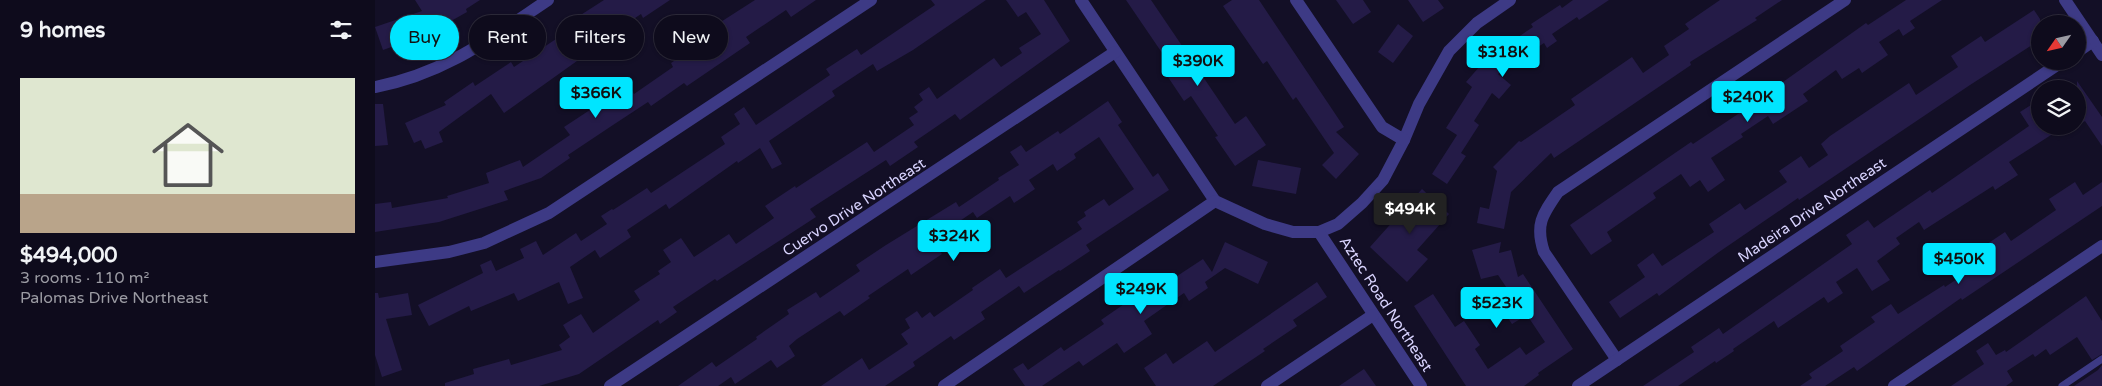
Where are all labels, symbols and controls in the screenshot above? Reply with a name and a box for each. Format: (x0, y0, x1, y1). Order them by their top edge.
chip: Buy (390, 15, 459, 60)
chip: Rent (469, 15, 546, 60)
chip: Filters (556, 15, 644, 60)
chip: New (654, 15, 728, 60)
north arrow (2031, 15, 2086, 70)
map controls (2031, 15, 2086, 135)
icon: filters (327, 16, 355, 44)
text: 9 homes (20, 18, 105, 43)
pin: $318K (1468, 36, 1538, 78)
text: $318K (1478, 42, 1528, 62)
pin: $390K (1163, 44, 1233, 87)
text: $390K (1173, 51, 1223, 71)
pin: $366K (561, 76, 631, 119)
pin: $240K (1713, 80, 1783, 123)
button: layers (2031, 80, 2086, 135)
text: $366K (571, 83, 621, 103)
text: $240K (1723, 87, 1773, 107)
icon: home (143, 110, 233, 200)
street label: Madeira Drive Northeast (1734, 153, 1890, 266)
street label: Cuervo Drive Northeast (779, 154, 929, 260)
pin: $494K (1375, 192, 1445, 235)
text: $494K (1385, 199, 1435, 219)
pin: $324K (919, 220, 989, 262)
text: $324K (929, 226, 979, 246)
street label: Aztec Road Northeast (1336, 233, 1437, 375)
pin: $450K (1924, 242, 1994, 285)
text: $494,000 (20, 243, 118, 268)
text: $450K (1934, 249, 1984, 269)
text: 3 rooms · 110 m² (20, 268, 149, 288)
pin: $249K (1106, 272, 1176, 315)
text: $249K (1116, 279, 1166, 299)
pin: $523K (1462, 286, 1532, 329)
text: Palomas Drive Northeast (20, 288, 208, 308)
text: $523K (1472, 293, 1522, 313)

